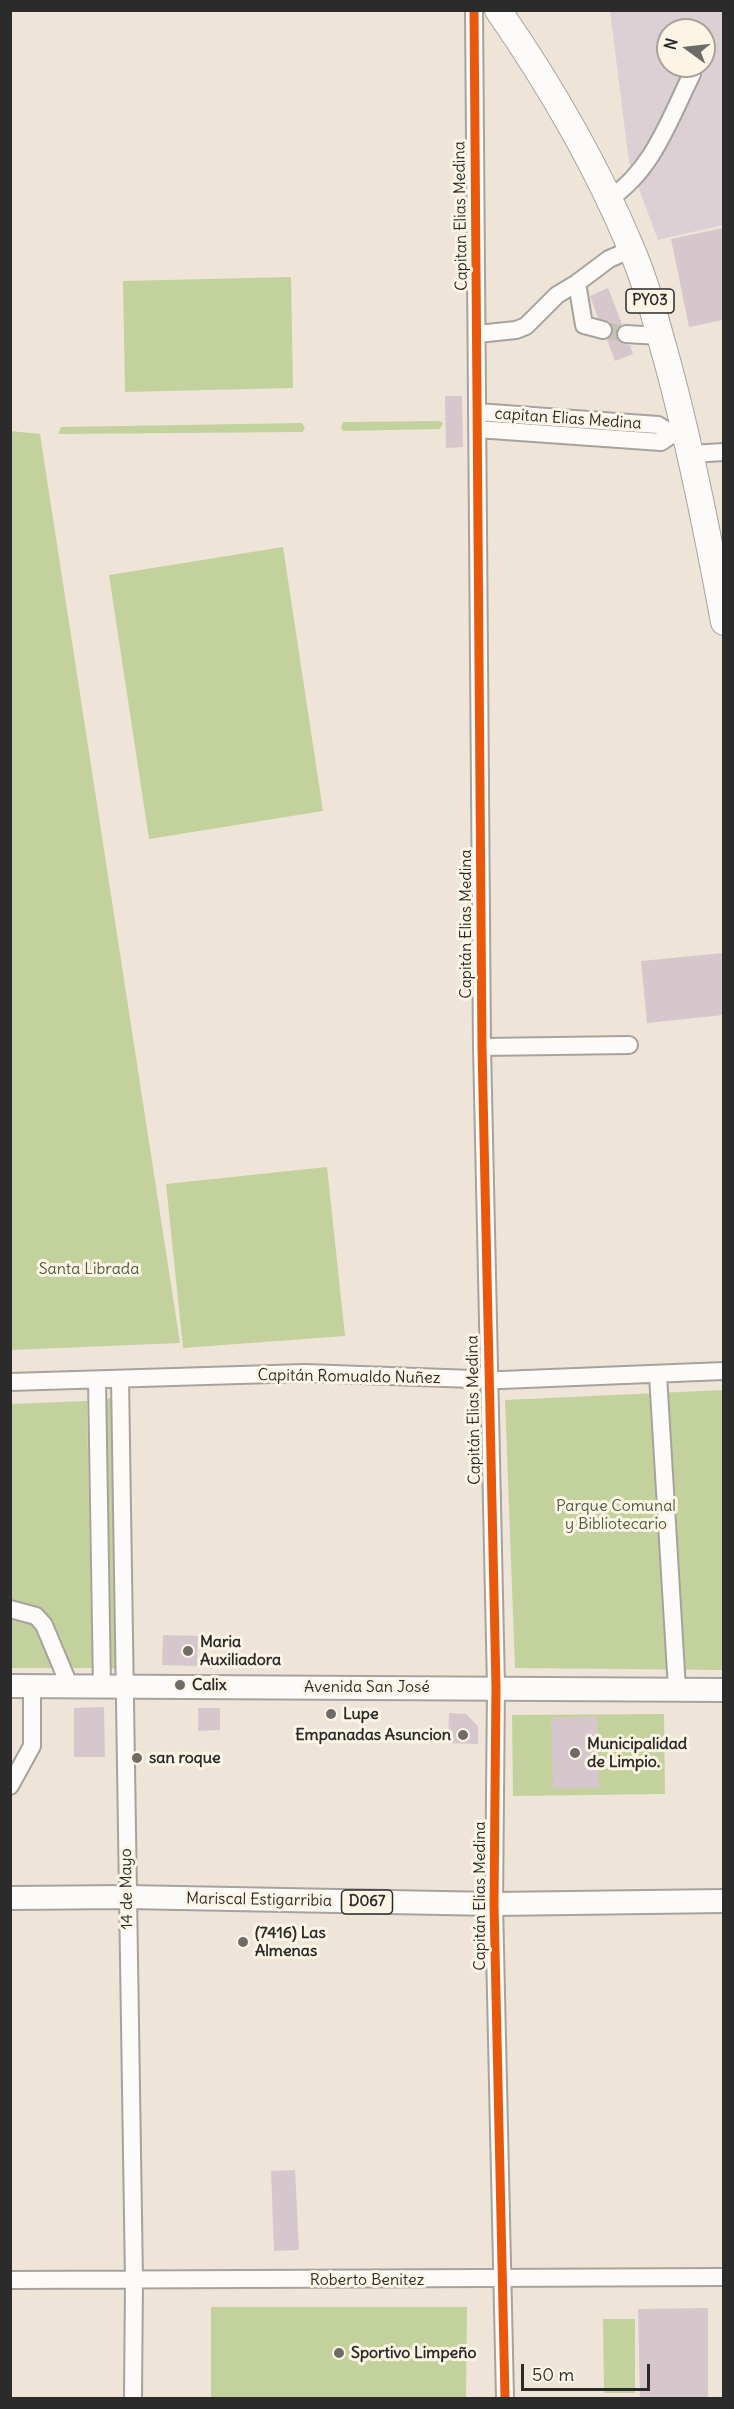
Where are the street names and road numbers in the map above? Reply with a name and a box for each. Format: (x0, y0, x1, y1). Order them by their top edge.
street label: Capitan Elias Medina (450, 141, 472, 291)
road number: PY03 (626, 289, 674, 313)
street label: capitan Elias Medina (494, 404, 642, 434)
street label: Capitán Elias Medina (456, 849, 476, 999)
street label: Capitán Elias Medina (463, 1335, 485, 1485)
street label: Capitán Romualdo Nuñez (257, 1366, 441, 1388)
street label: Avenida San José (304, 1677, 430, 1697)
street label: Capitán Elias Medina (470, 1821, 490, 1971)
street label: 14 de Mayo (117, 1848, 137, 1930)
street label: Mariscal Estigarribia (186, 1889, 332, 1911)
road number: D067 (342, 1890, 392, 1914)
street label: Roberto Benitez (310, 2270, 424, 2290)

